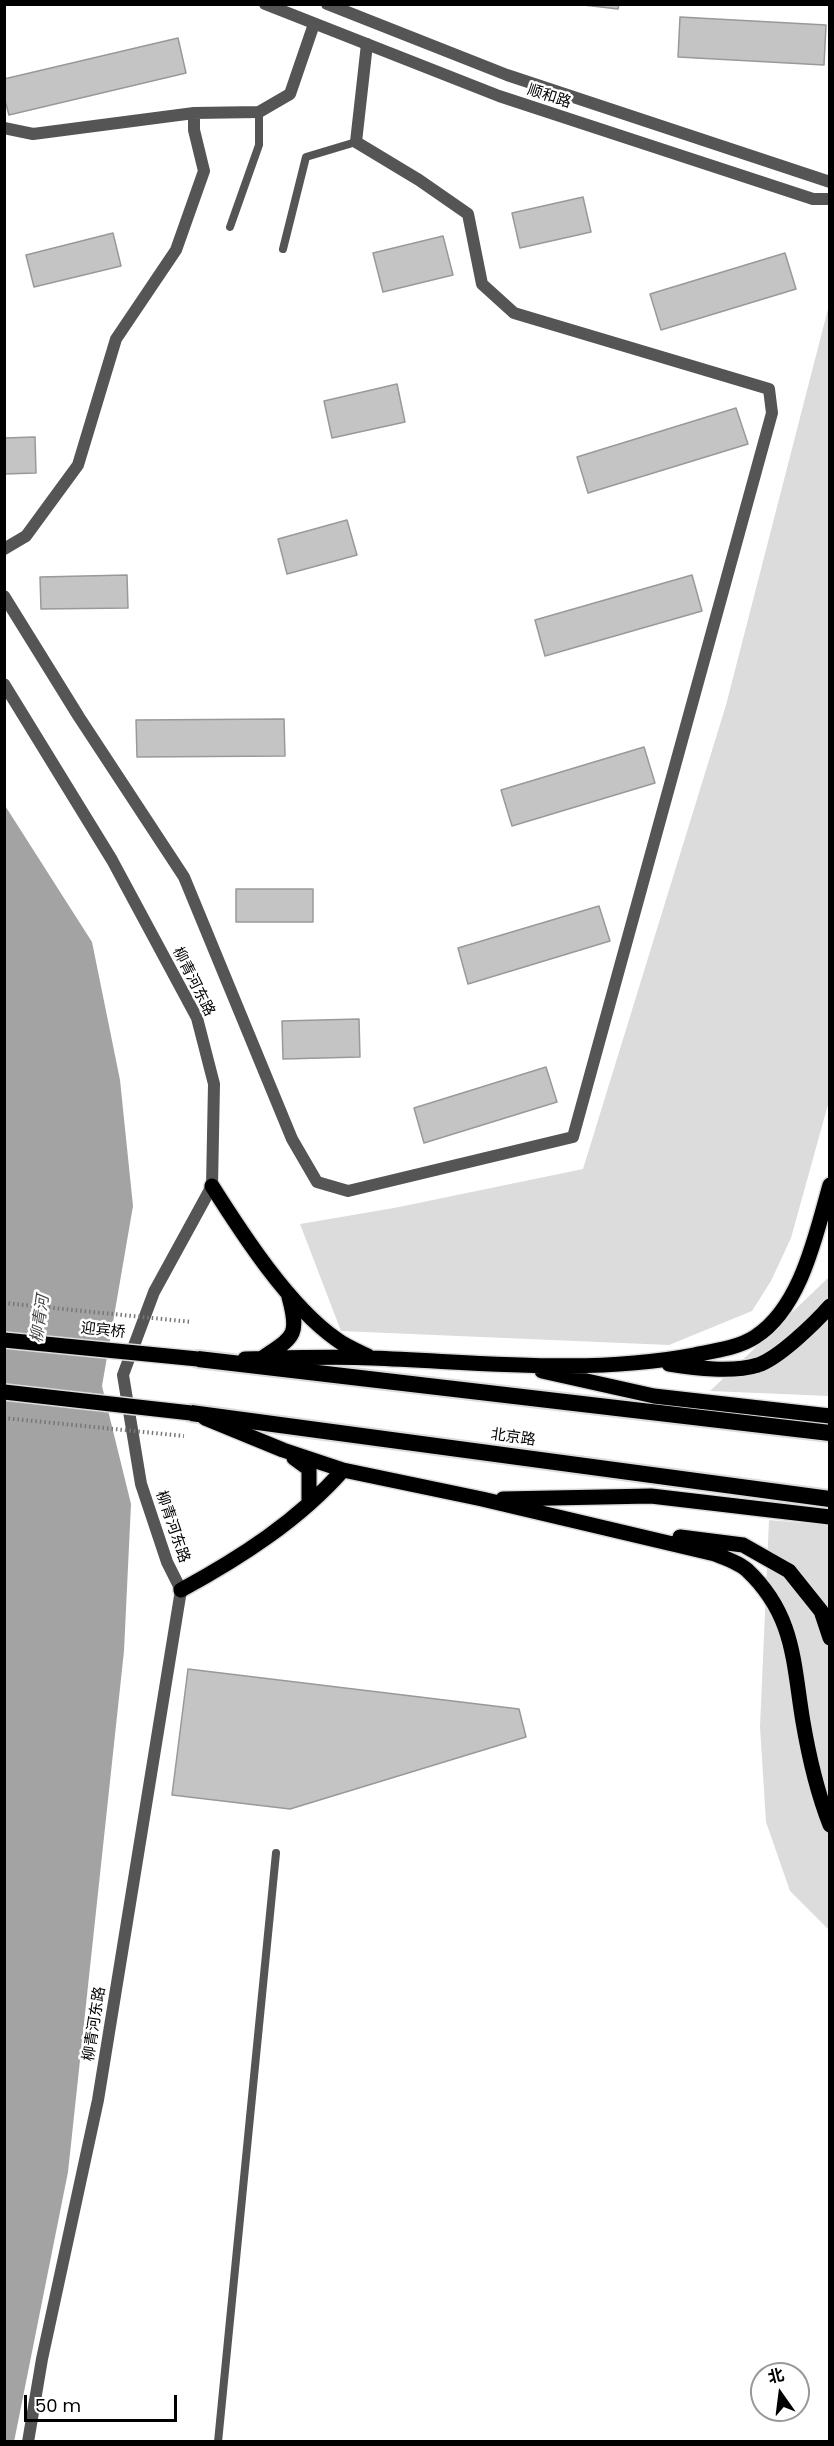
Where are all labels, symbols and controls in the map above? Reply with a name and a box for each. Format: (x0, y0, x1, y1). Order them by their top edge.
street label: 顺和路 (525, 81, 573, 113)
street label: 柳青河东路 (168, 945, 218, 1019)
water label: 柳青河 (28, 1294, 54, 1344)
street label: 迎宾桥 (80, 1320, 126, 1342)
street label: 北京路 (489, 1426, 537, 1450)
street label: 柳青河东路 (151, 1489, 193, 1565)
street label: 柳青河东路 (80, 1986, 110, 2062)
north arrow (750, 2362, 810, 2422)
text: 北 (765, 2363, 787, 2389)
scale bar (27, 2383, 180, 2421)
text: 50 m (35, 2393, 81, 2418)

